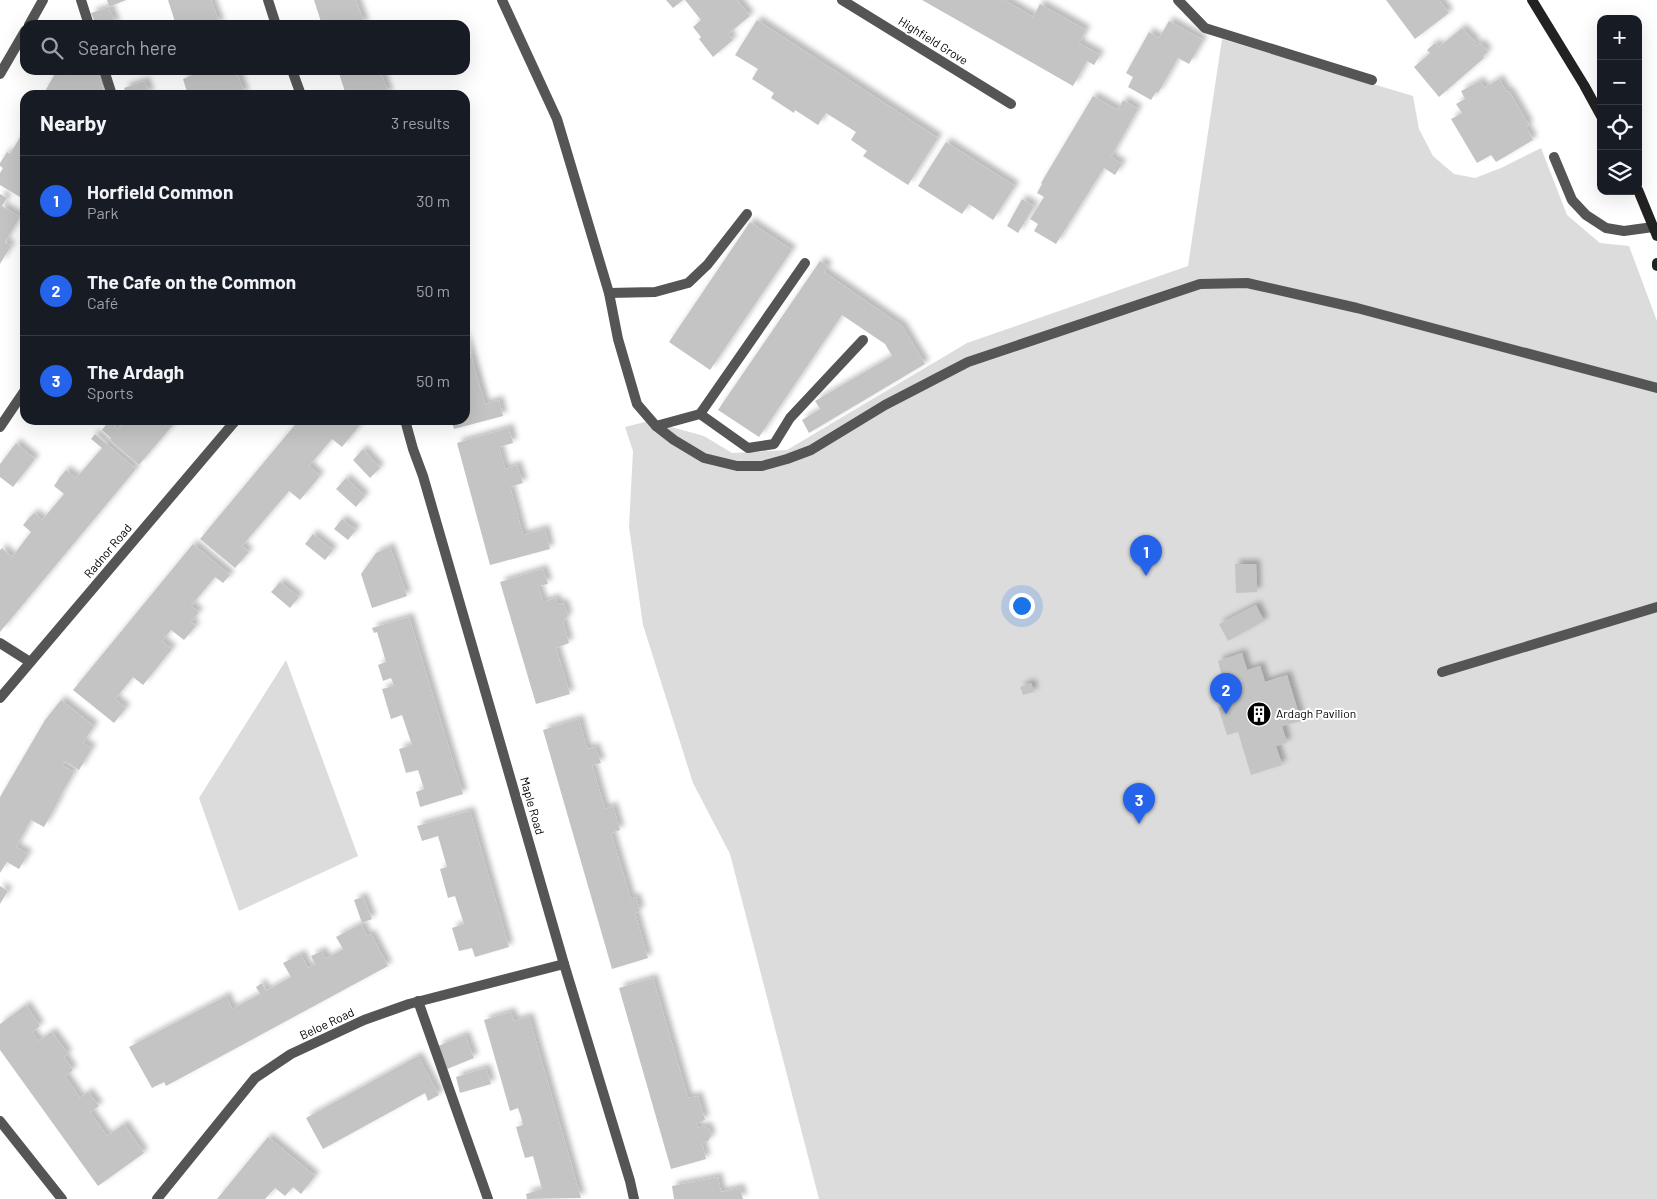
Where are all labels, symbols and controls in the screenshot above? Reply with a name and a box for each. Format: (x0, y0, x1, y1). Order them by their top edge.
street label: Highfield Grove (896, 13, 971, 67)
map controls (1597, 15, 1642, 195)
button: + (1597, 15, 1642, 60)
search box (20, 20, 470, 75)
icon: search (38, 34, 66, 62)
text: Search here (78, 36, 177, 59)
button: − (1597, 60, 1642, 105)
button: locate (1597, 105, 1642, 150)
text: Nearby (40, 110, 106, 135)
text: 3 results (391, 113, 450, 132)
button: layers (1597, 150, 1642, 195)
text: Horfield Common (87, 180, 233, 203)
text: 1 (53, 191, 59, 210)
text: 30 m (416, 191, 450, 210)
text: Park (87, 203, 118, 222)
text: The Cafe on the Common (87, 270, 296, 293)
text: 2 (52, 281, 60, 300)
text: 50 m (416, 281, 450, 300)
text: Café (87, 293, 118, 312)
text: The Ardagh (87, 360, 184, 383)
text: 3 (52, 371, 60, 390)
text: 50 m (416, 371, 450, 390)
text: Sports (87, 383, 133, 402)
street label: Radnor Road (81, 520, 134, 580)
pin: 1 (1130, 535, 1162, 576)
your location (1009, 593, 1035, 619)
pin: 2 (1210, 673, 1242, 714)
building icon: Ardagh Pavilion (1246, 701, 1272, 727)
place label: Ardagh Pavilion (1276, 706, 1356, 720)
street label: Maple Road (518, 775, 548, 836)
pin: 3 (1123, 783, 1155, 824)
street label: Beloe Road (297, 1004, 356, 1042)

